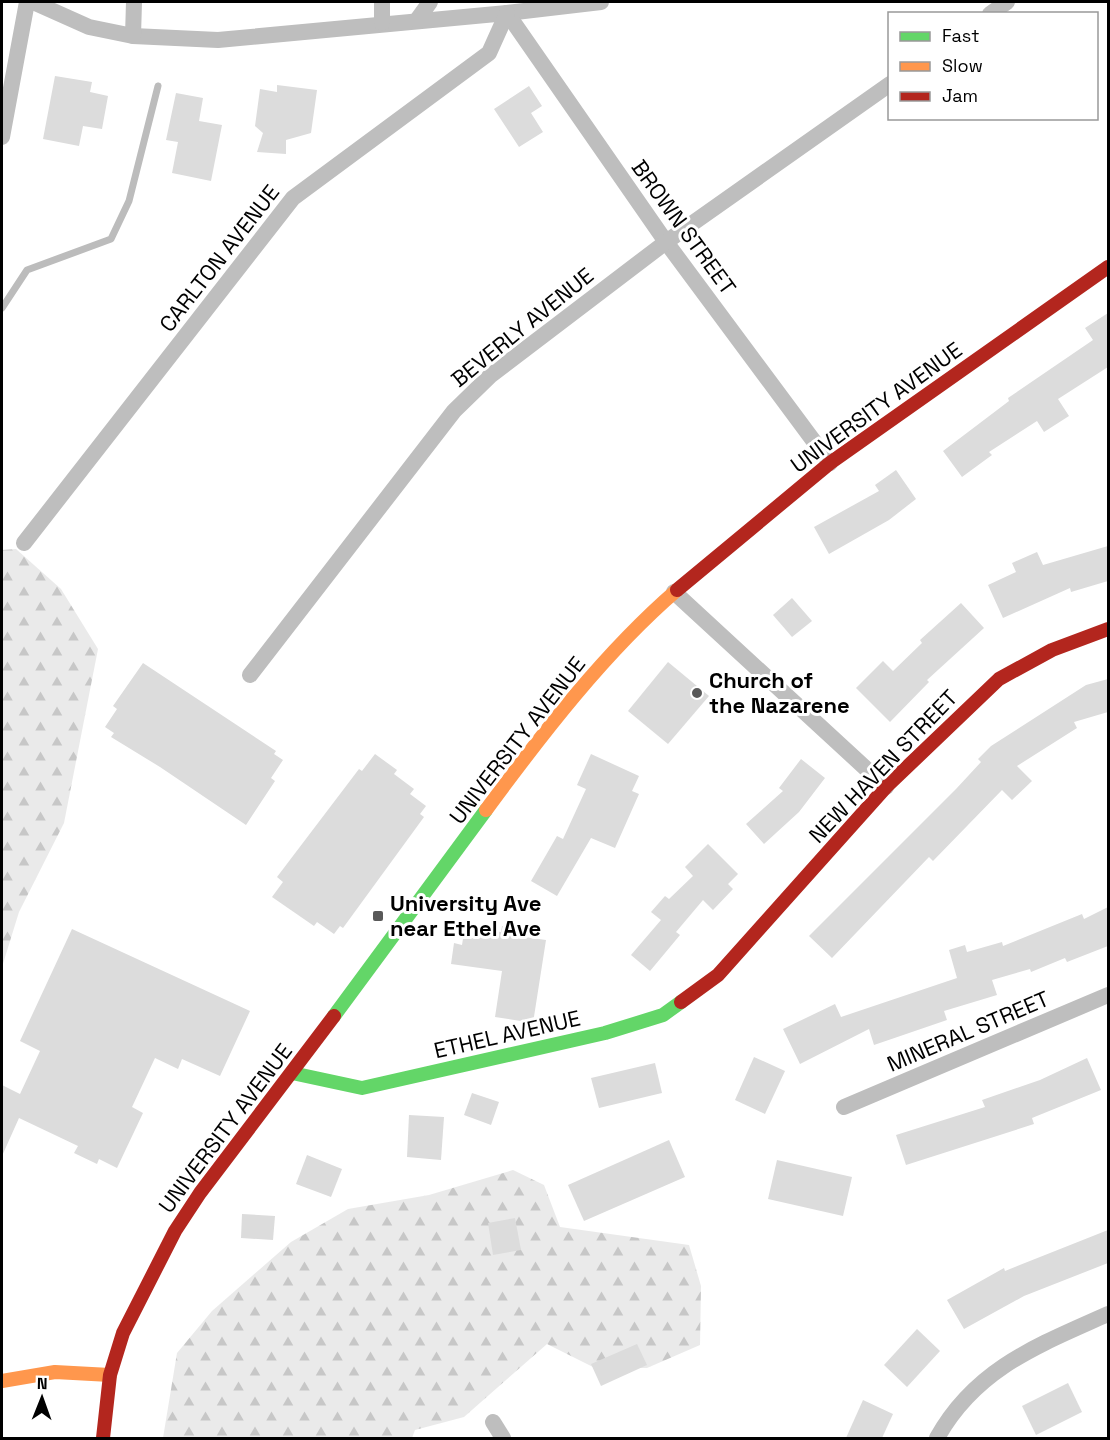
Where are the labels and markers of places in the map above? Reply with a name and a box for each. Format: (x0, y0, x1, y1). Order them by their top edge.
place label: Church of the Nazarene (709, 666, 850, 719)
marker: Church of the Nazarene (690, 686, 704, 700)
place label: University Ave near Ethel Ave (390, 889, 542, 942)
marker: University Ave near Ethel Ave (371, 909, 385, 923)

